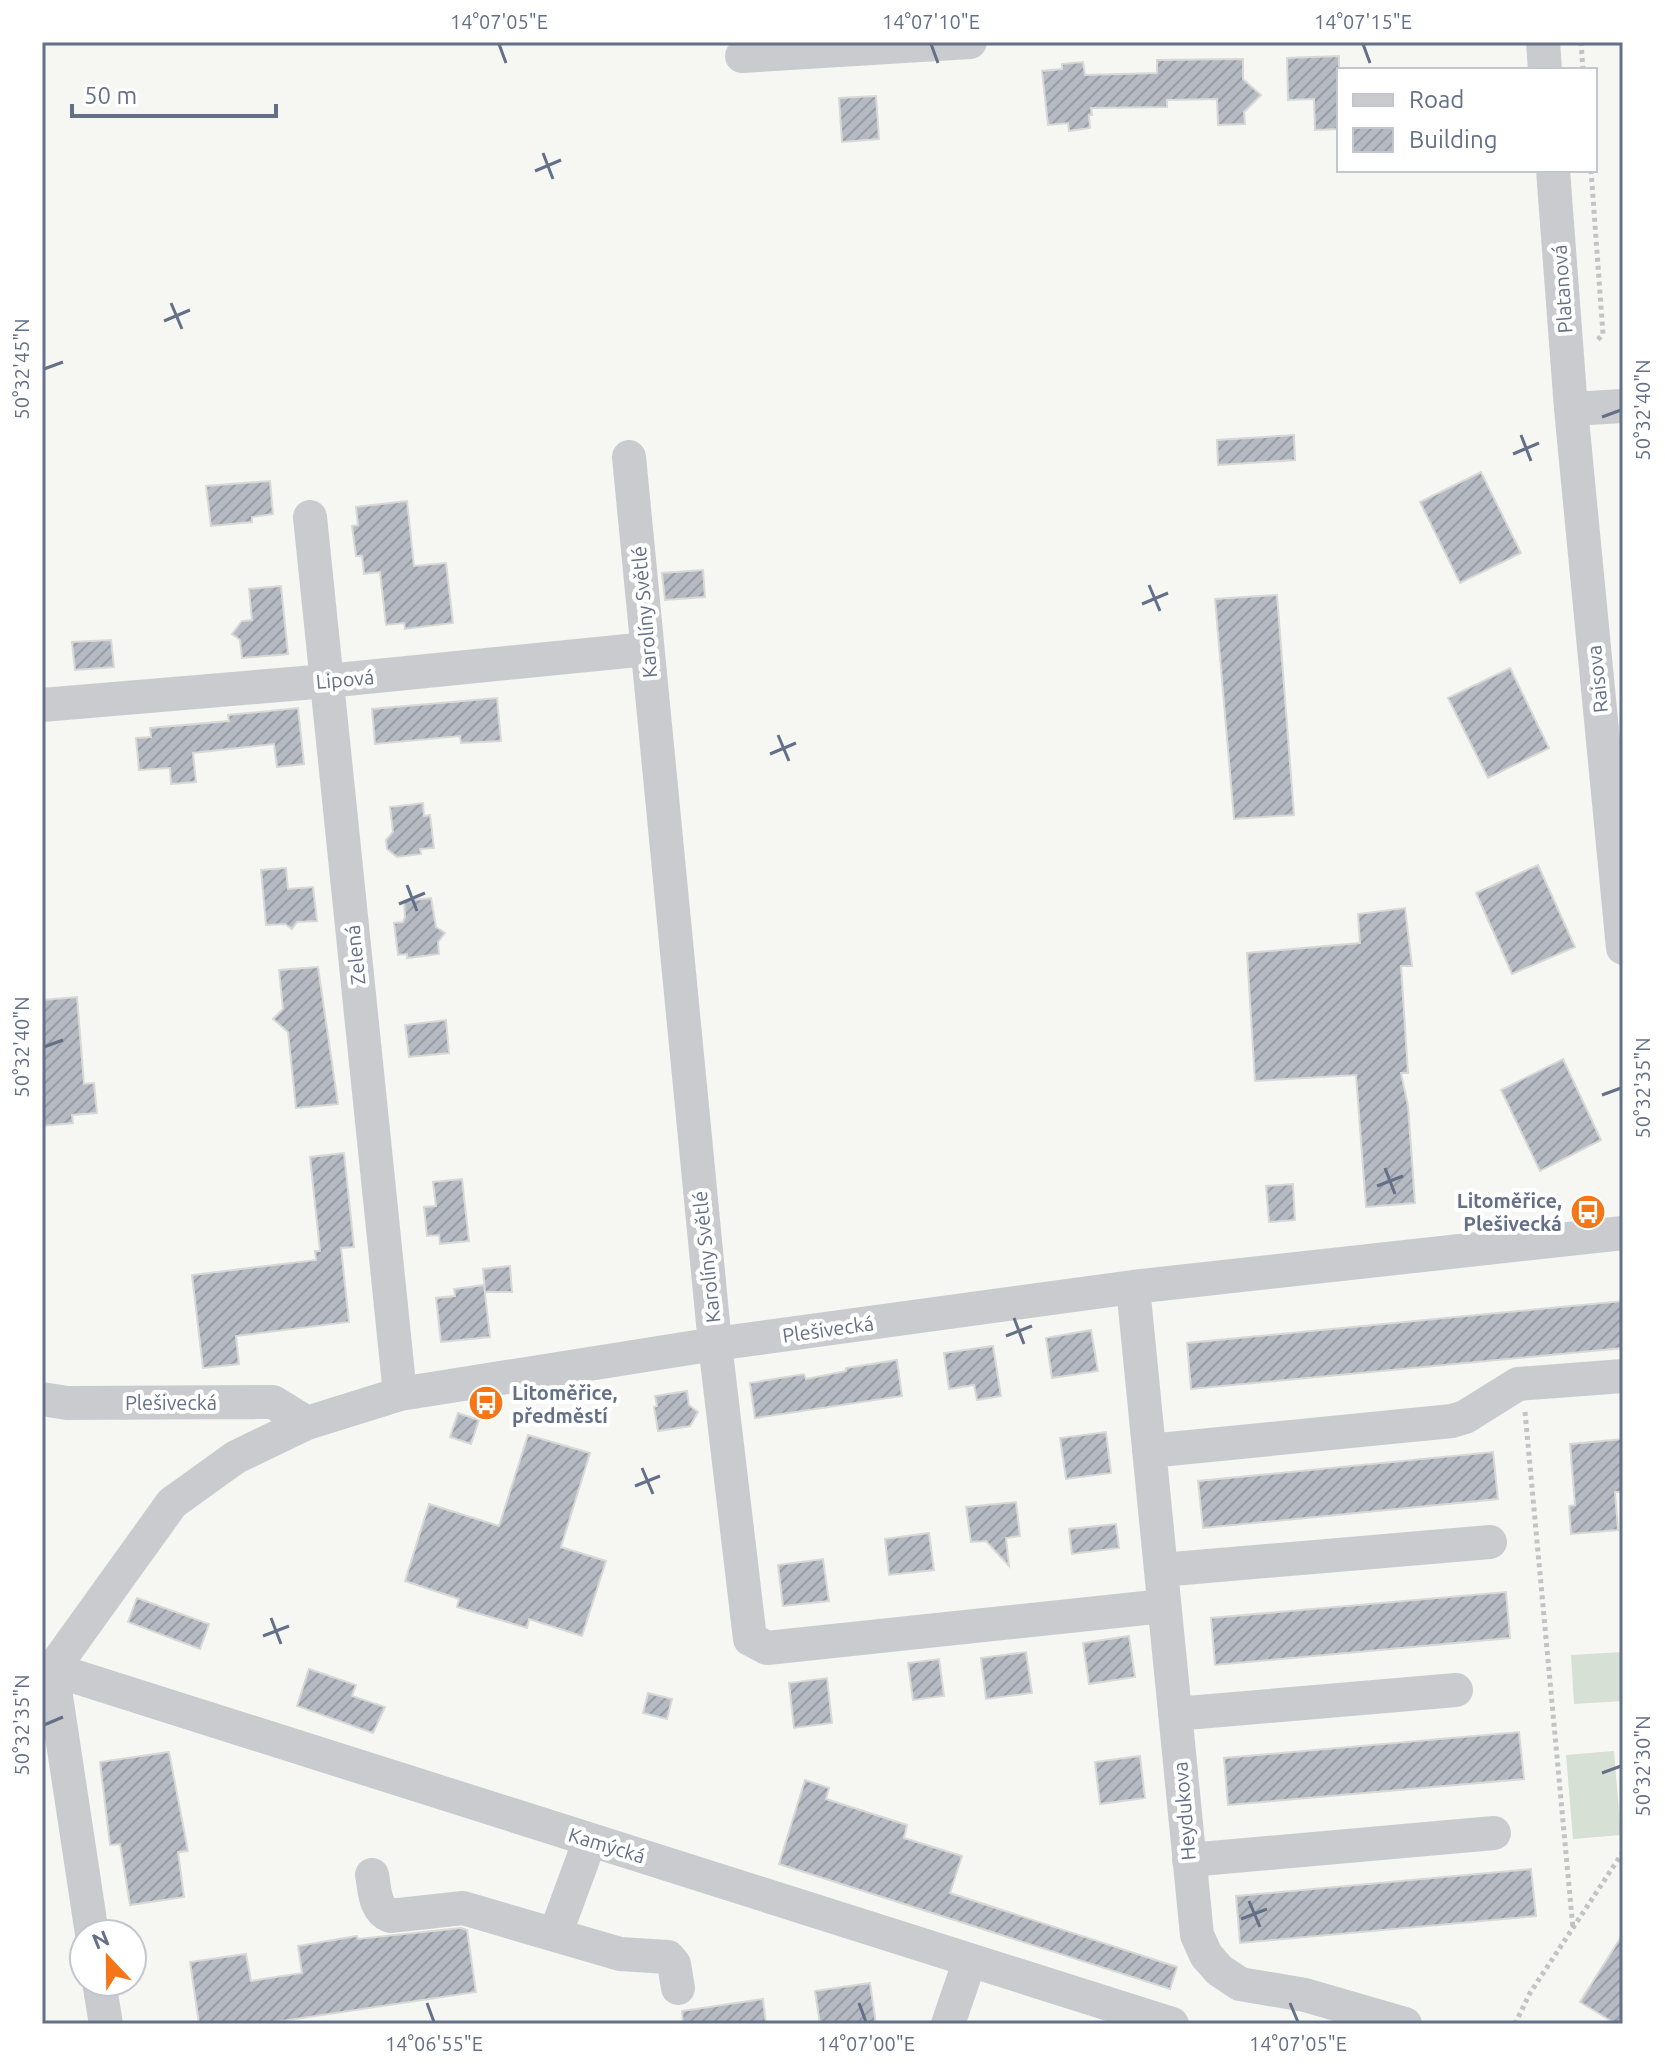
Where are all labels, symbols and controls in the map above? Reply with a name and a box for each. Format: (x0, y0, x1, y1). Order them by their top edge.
text: 14°07'05"E (450, 10, 548, 33)
text: 14°07'10"E (882, 10, 980, 33)
text: 14°07'15"E (1314, 10, 1412, 33)
scale bar (72, 68, 276, 118)
legend (1337, 68, 1597, 172)
text: 50 m (84, 82, 137, 109)
text: Road (1409, 86, 1464, 113)
text: Building (1409, 126, 1497, 153)
street label: Platanová (1547, 244, 1577, 334)
text: 50°32'45"N (10, 318, 33, 420)
text: 50°32'40"N (1631, 359, 1654, 461)
street label: Karolíny Světlé (627, 545, 661, 679)
street label: Raisova (1582, 644, 1612, 714)
street label: Lipová (315, 665, 375, 693)
street label: Zelená (340, 924, 370, 986)
text: 50°32'40"N (10, 996, 33, 1098)
text: 50°32'35"N (1631, 1037, 1654, 1139)
place label: Litoměřice, Plešivecká (1457, 1189, 1562, 1235)
street label: Karolíny Světlé (688, 1190, 724, 1324)
bus stop icon: Litoměřice, Plešivecká (1569, 1193, 1607, 1231)
street label: Plešivecká (781, 1311, 875, 1347)
place label: Litoměřice, předměstí (512, 1381, 617, 1427)
bus stop icon: Litoměřice, předměstí (467, 1384, 505, 1422)
street label: Plešivecká (125, 1391, 217, 1414)
text: 50°32'35"N (10, 1674, 33, 1776)
text: 50°32'30"N (1631, 1715, 1654, 1817)
street label: Heydukova (1168, 1761, 1200, 1861)
street label: Kamýcká (566, 1822, 648, 1868)
north arrow (68, 1918, 148, 1998)
text: N (88, 1924, 113, 1954)
text: 14°06'55"E (385, 2032, 483, 2055)
text: 14°07'00"E (817, 2032, 915, 2055)
text: 14°07'05"E (1249, 2032, 1347, 2055)

